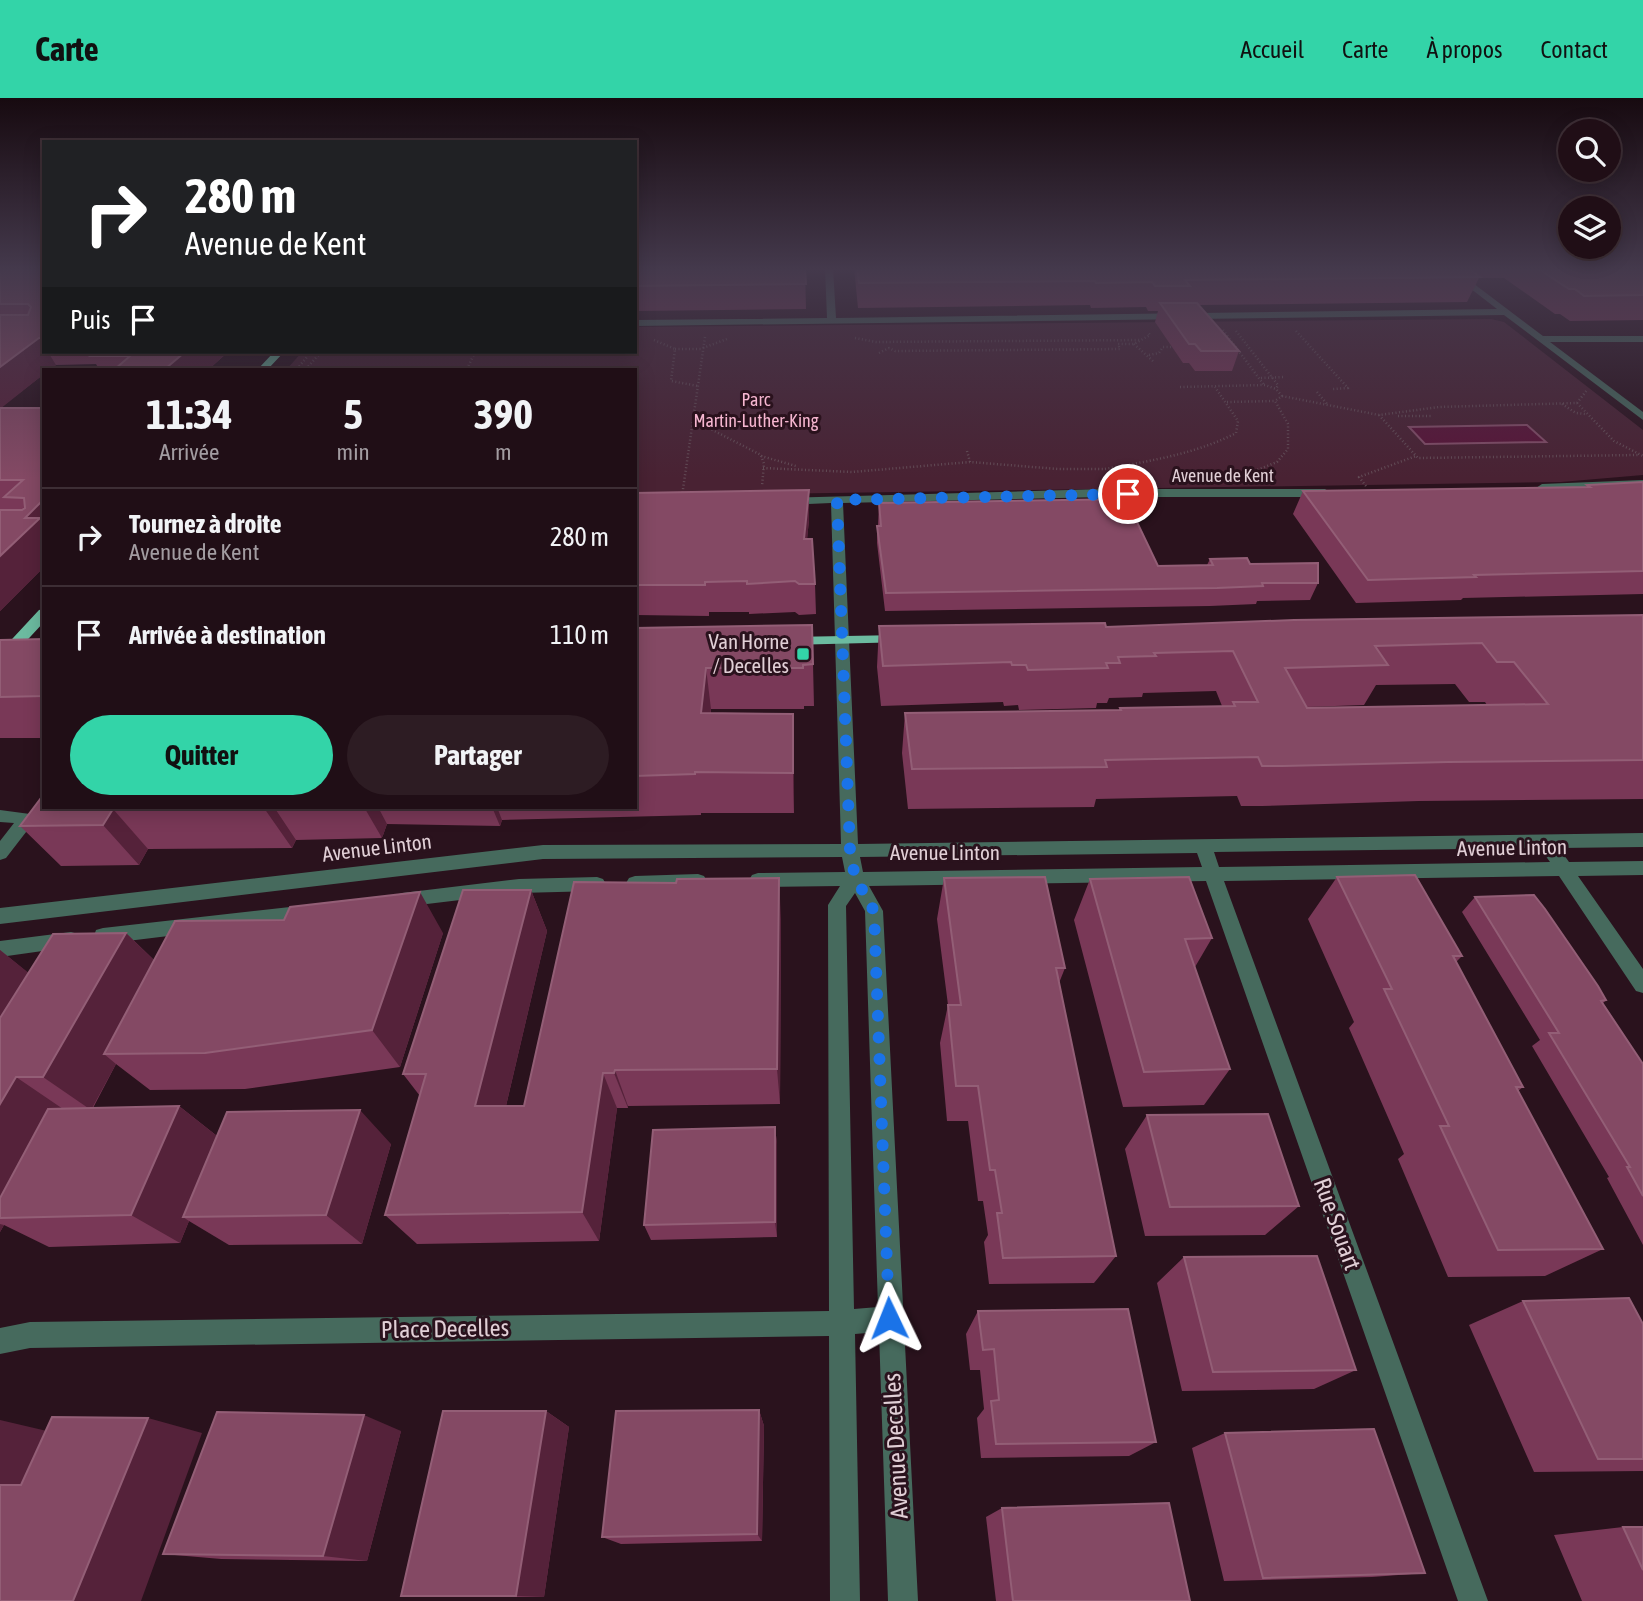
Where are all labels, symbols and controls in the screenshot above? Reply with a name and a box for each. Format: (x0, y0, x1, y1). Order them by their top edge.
text: Carte (35, 30, 99, 68)
text: Accueil (1240, 36, 1304, 63)
text: Carte (1342, 36, 1388, 63)
text: À propos (1426, 36, 1502, 63)
text: Contact (1540, 36, 1608, 63)
map controls (1558, 119, 1621, 259)
button: search (1558, 119, 1621, 182)
text: 280 m (185, 167, 296, 223)
icon: right (70, 168, 161, 259)
button: layers (1558, 196, 1621, 259)
text: Avenue de Kent (185, 225, 366, 262)
icon: arrive (124, 301, 162, 339)
text: Puis (70, 305, 110, 335)
park label: Parc Martin-Luther-King (693, 389, 819, 431)
text: 11:34 (146, 390, 233, 438)
text: 5 (343, 390, 363, 438)
text: 390 (474, 390, 533, 438)
text: Arrivée (159, 439, 219, 465)
text: min (337, 439, 370, 465)
text: m (495, 439, 512, 465)
pin (1098, 464, 1158, 524)
street label: Avenue de Kent (1172, 465, 1274, 486)
icon: arrive (1109, 475, 1147, 513)
text: Tournez à droite (129, 509, 282, 539)
icon: right (70, 518, 108, 556)
text: 280 m (550, 522, 609, 552)
text: Avenue de Kent (129, 539, 259, 565)
icon: arrive (70, 616, 108, 654)
text: Arrivée à destination (129, 620, 326, 650)
text: 110 m (550, 620, 609, 650)
place label: Van Horne / Decelles (709, 629, 789, 677)
marker: Van Horne / Decelles (795, 646, 811, 662)
button: Quitter (70, 715, 333, 795)
button: Partager (347, 715, 609, 795)
street label: Avenue Linton (321, 828, 433, 866)
street label: Avenue Linton (1457, 834, 1567, 860)
street label: Avenue Linton (890, 840, 1000, 864)
street label: Rue Souart (1308, 1174, 1367, 1273)
position arrow (852, 1281, 926, 1355)
street label: Place Decelles (381, 1314, 509, 1343)
street label: Avenue Decelles (878, 1373, 913, 1519)

